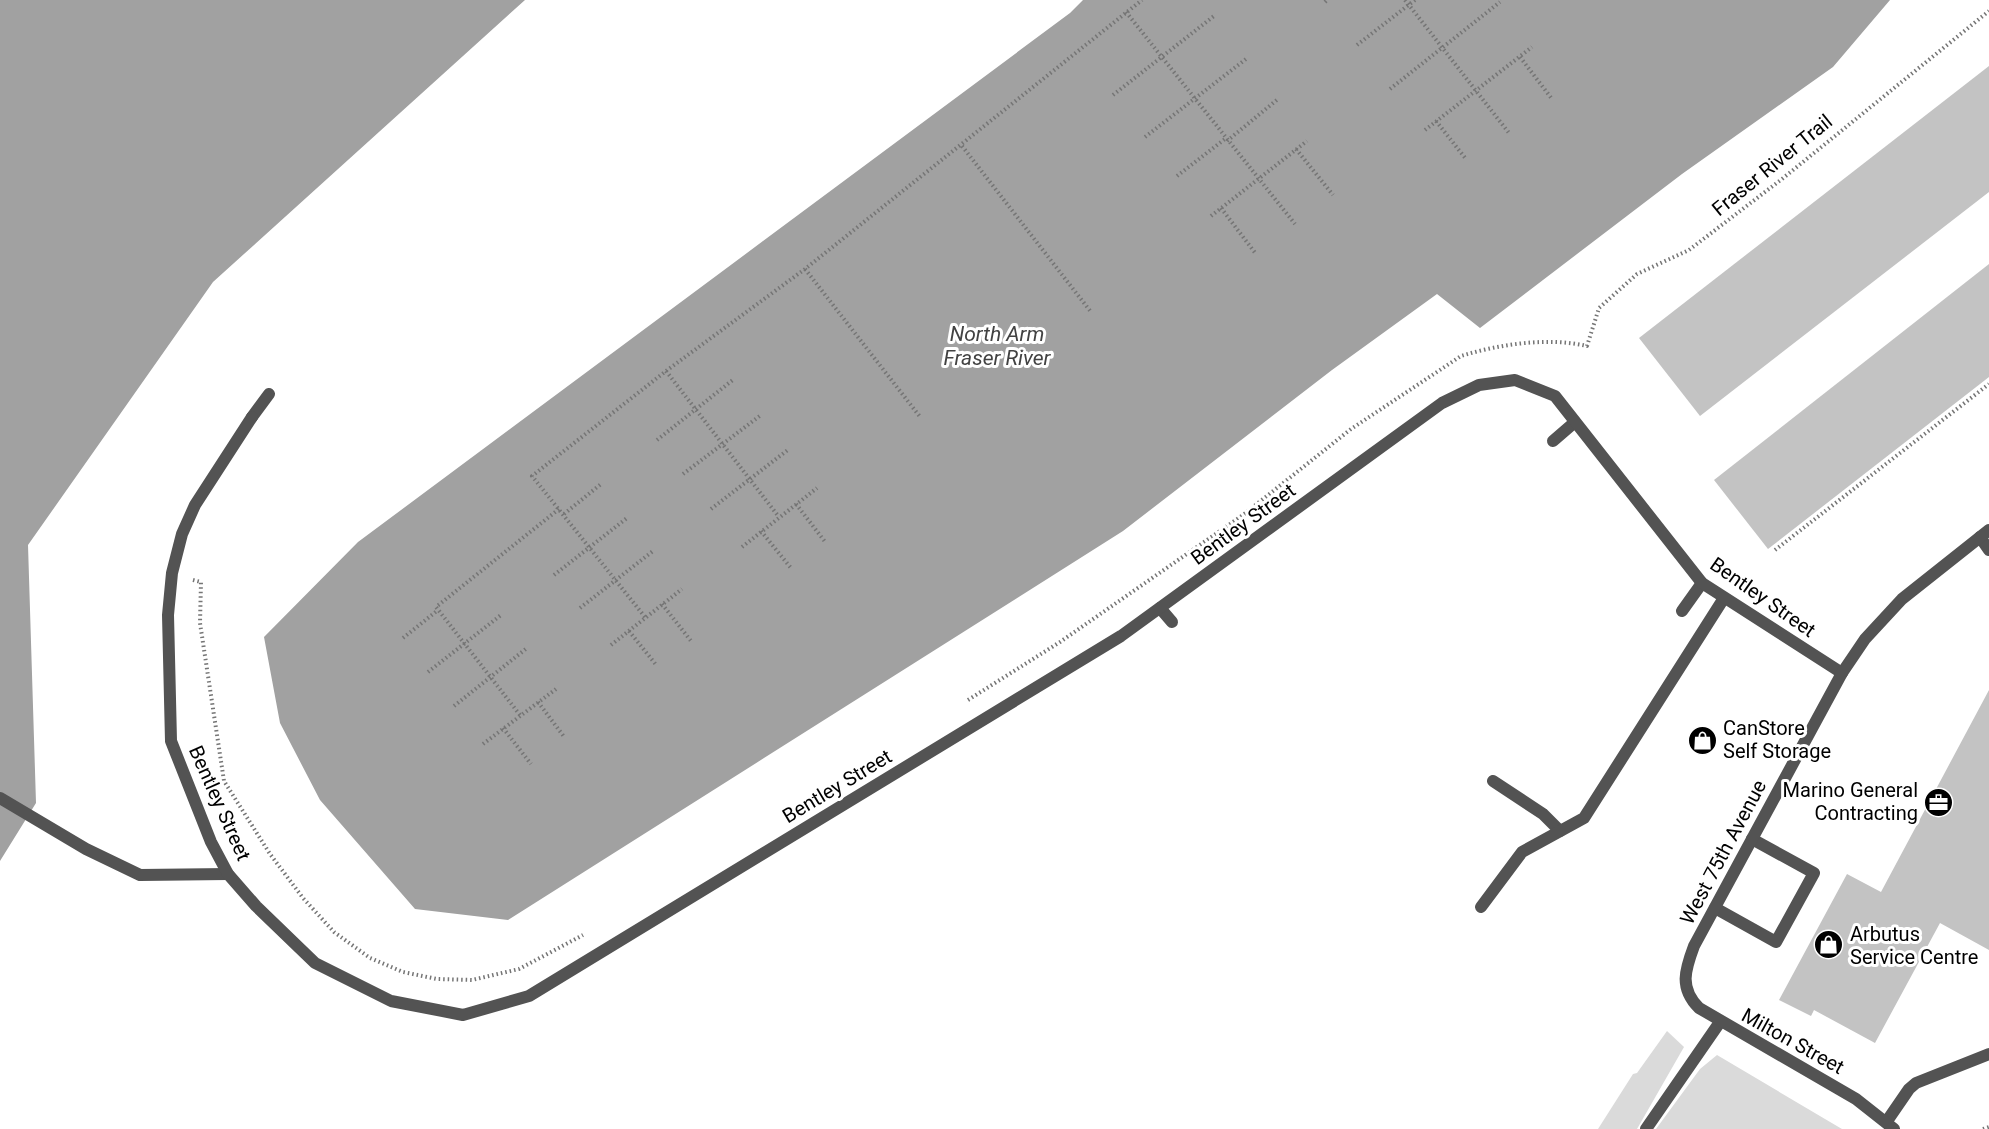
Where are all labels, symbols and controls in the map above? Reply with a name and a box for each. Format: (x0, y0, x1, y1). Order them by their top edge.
street label: Fraser River Trail (1707, 109, 1837, 221)
water label: North Arm Fraser River (944, 322, 1052, 370)
street label: Bentley Street (1186, 478, 1300, 570)
street label: Bentley Street (1706, 552, 1820, 642)
place label: CanStore Self Storage (1723, 716, 1831, 763)
shop icon: CanStore Self Storage (1686, 724, 1718, 756)
street label: Bentley Street (184, 742, 256, 864)
street label: Bentley Street (778, 744, 896, 828)
street label: West 75th Avenue (1675, 776, 1771, 928)
place label: Marino General Contracting (1783, 778, 1918, 825)
office icon: Marino General Contracting (1923, 786, 1955, 818)
place label: Arbutus Service Centre (1850, 922, 1978, 969)
shop icon: Arbutus Service Centre (1813, 929, 1845, 961)
street label: Milton Street (1737, 1003, 1849, 1079)

